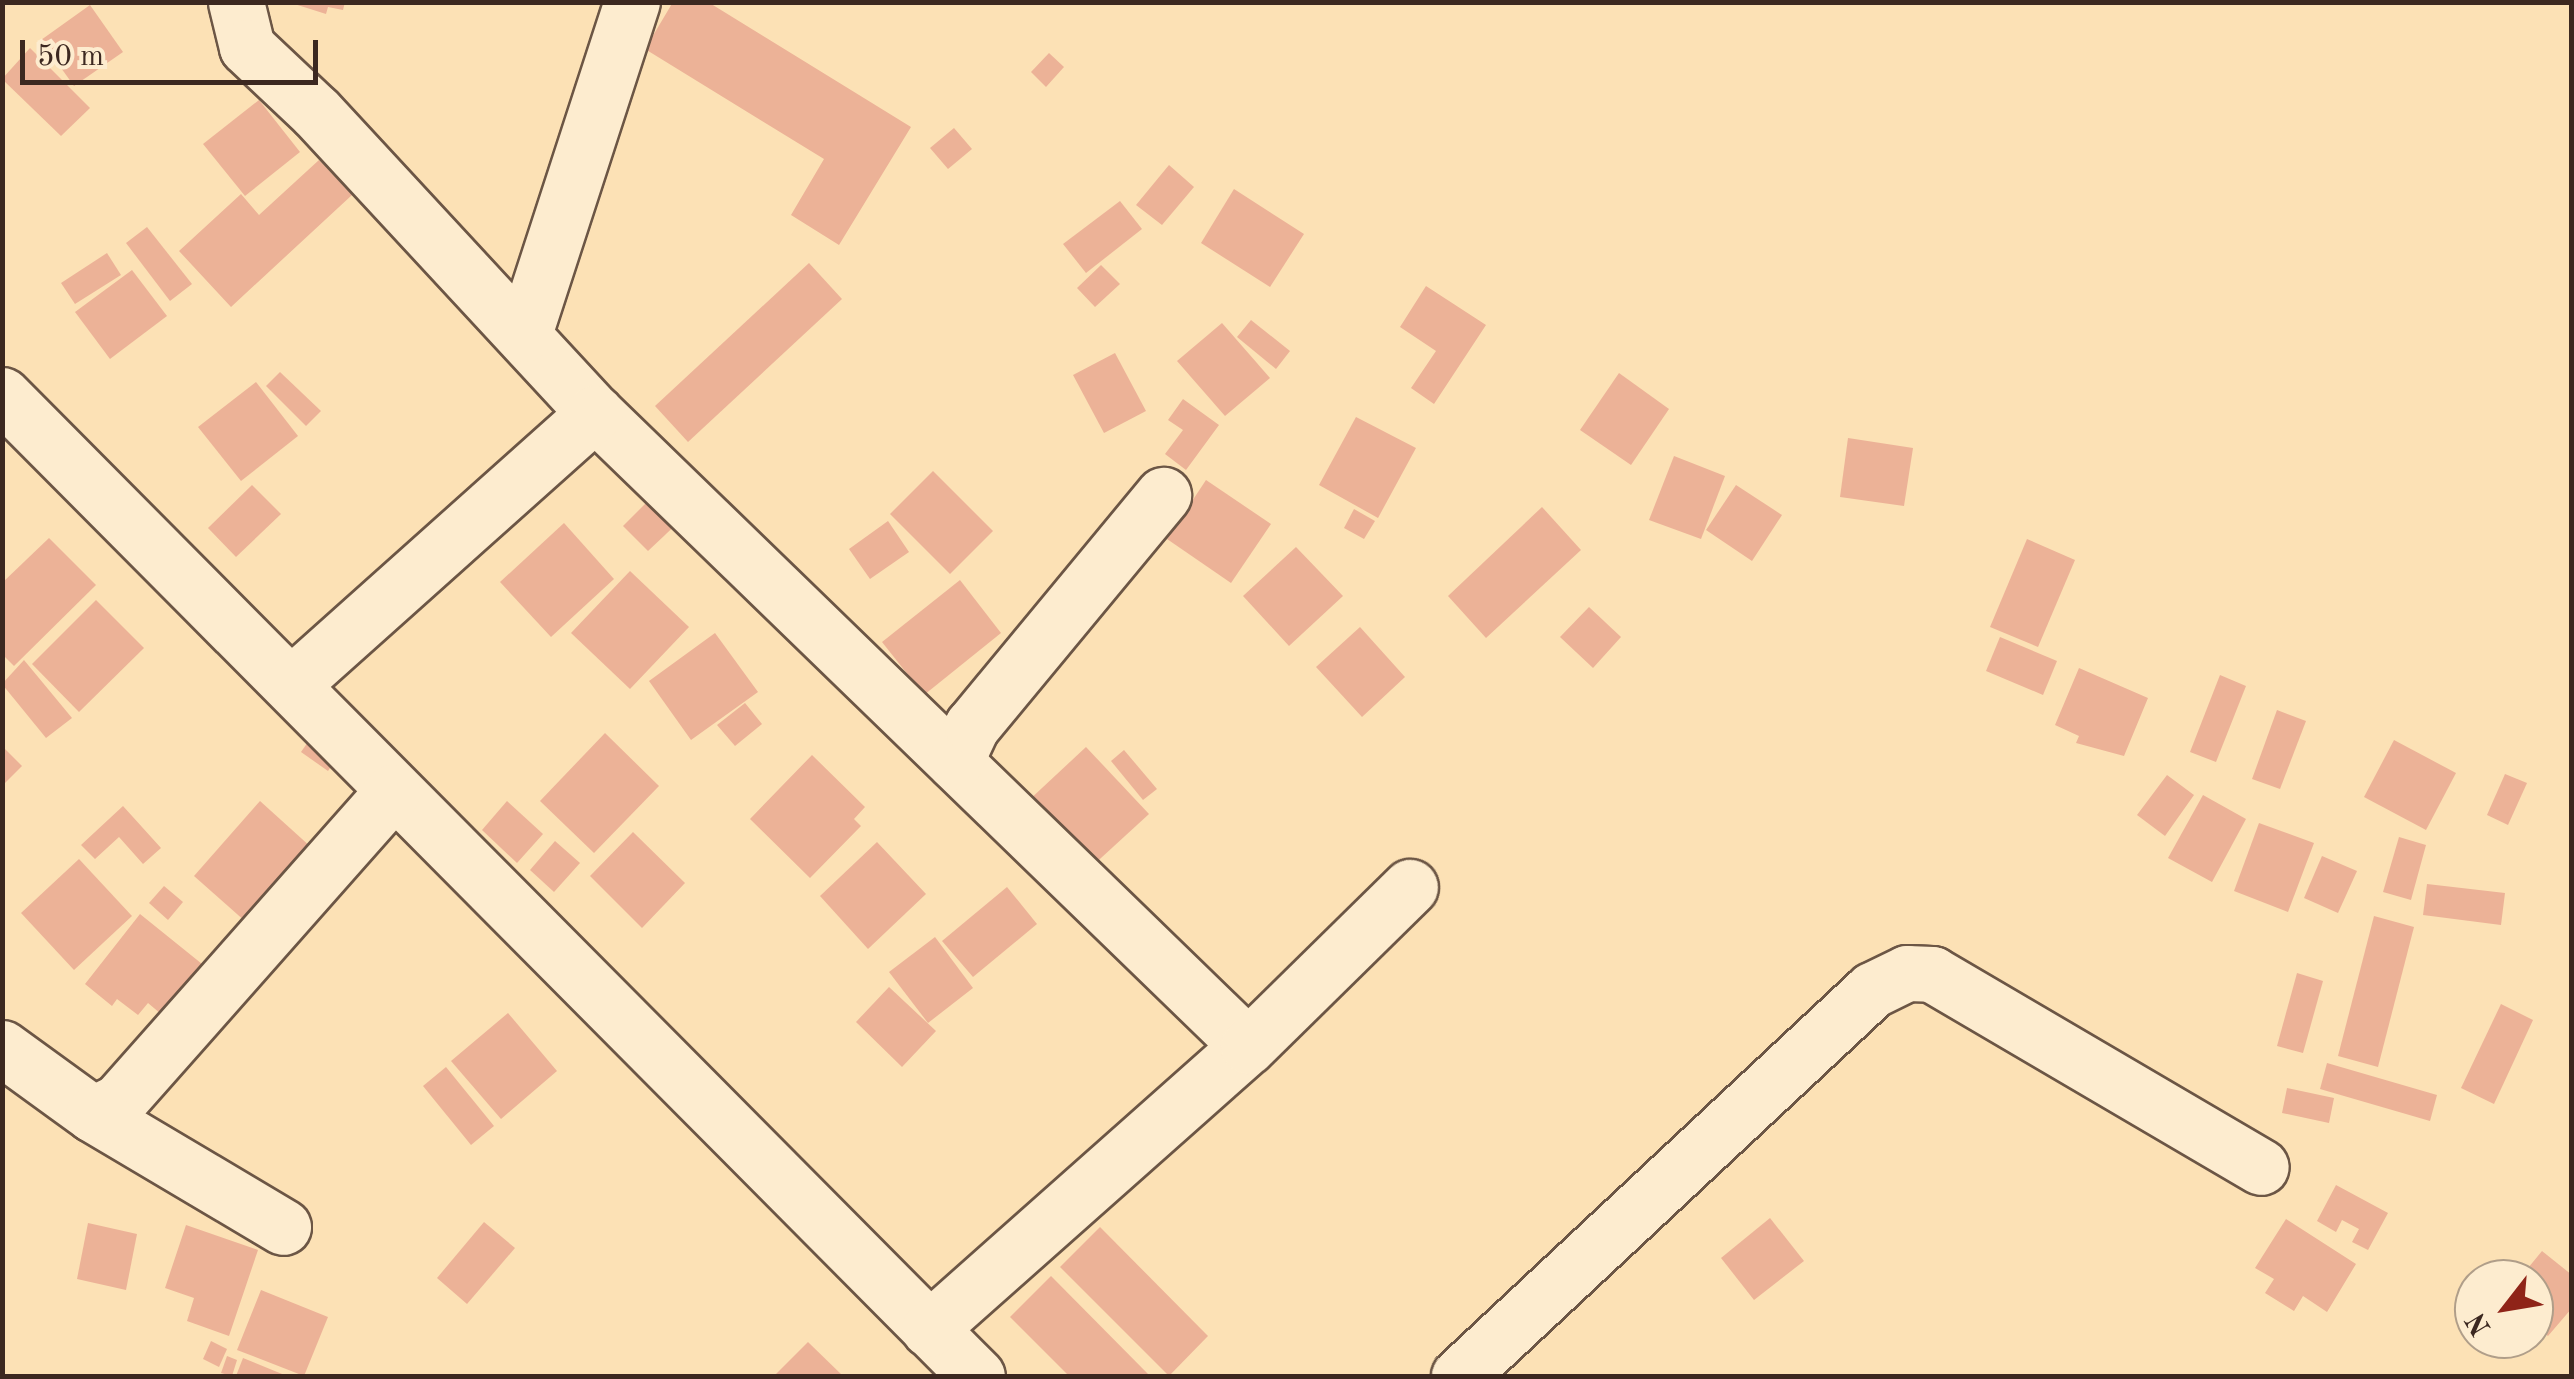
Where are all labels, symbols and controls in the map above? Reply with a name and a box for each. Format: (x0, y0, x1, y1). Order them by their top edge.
scale bar (25, 20, 322, 82)
text: 50 m (37, 42, 104, 72)
north arrow (2454, 1259, 2554, 1359)
text: N (2462, 1307, 2498, 1340)

